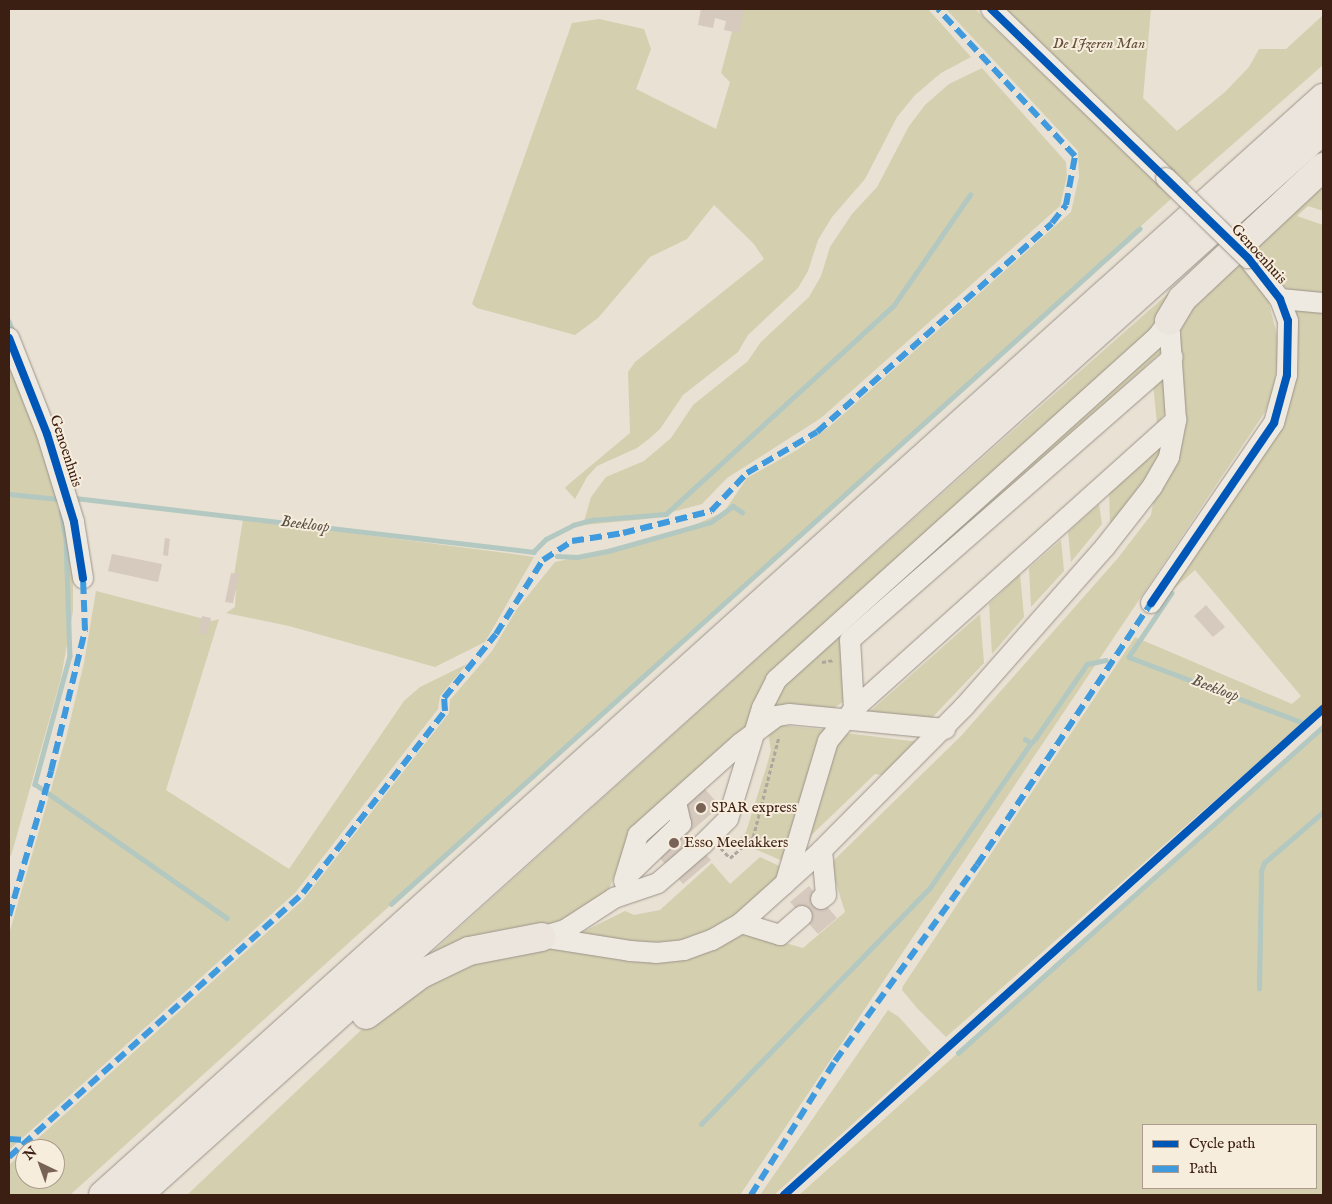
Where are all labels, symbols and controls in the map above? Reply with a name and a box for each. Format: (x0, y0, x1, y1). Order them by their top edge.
park label: De IJzeren Man (1053, 35, 1145, 53)
street label: Genoenhuis (1227, 220, 1291, 288)
street label: Genoenhuis (46, 413, 86, 489)
water label: Beekloop (280, 512, 330, 538)
water label: Beekloop (1189, 671, 1241, 707)
place label: SPAR express (711, 799, 797, 817)
marker: SPAR express (695, 802, 707, 814)
place label: Esso Meelakkers (684, 834, 788, 852)
marker: Esso Meelakkers (668, 837, 680, 849)
legend (1142, 1124, 1317, 1189)
text: Cycle path (1189, 1134, 1255, 1153)
north arrow (15, 1139, 65, 1189)
text: N (20, 1143, 41, 1164)
text: Path (1189, 1159, 1217, 1178)

